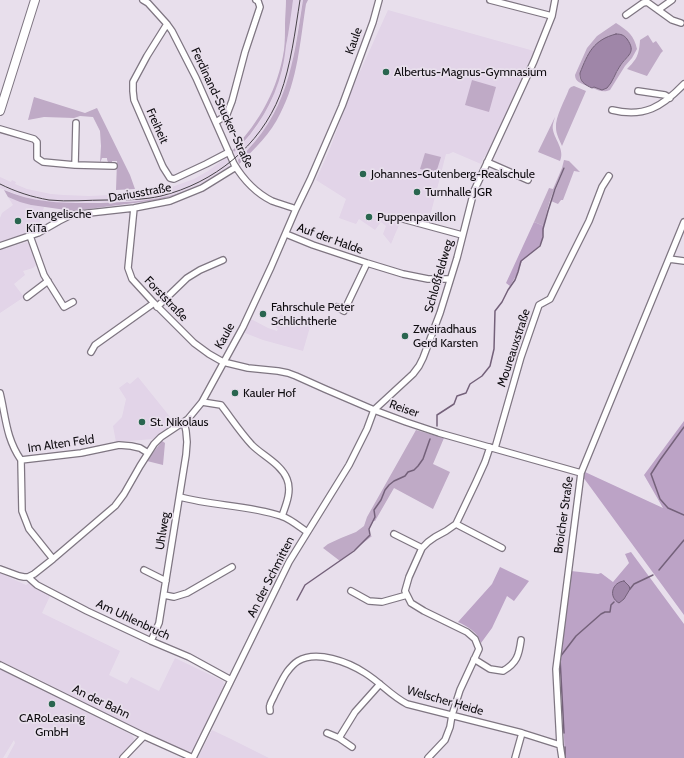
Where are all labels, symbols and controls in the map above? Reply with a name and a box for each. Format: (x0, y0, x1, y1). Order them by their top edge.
street label: Kaule (342, 25, 366, 57)
street label: Ferdinand-Stucker-Straße (188, 46, 256, 170)
place label: Albertus-Magnus-Gymnasium (394, 65, 547, 79)
marker: Albertus-Magnus-Gymnasium (381, 67, 391, 77)
street label: Freiheit (143, 106, 171, 146)
place label: Johannes-Gutenberg-Realschule (371, 167, 535, 181)
marker: Johannes-Gutenberg-Realschule (358, 169, 368, 179)
street label: Dariusstraße (107, 180, 173, 206)
place label: Turnhalle JGR (425, 185, 492, 199)
marker: Turnhalle JGR (412, 187, 422, 197)
place label: Evangelische KiTa (26, 207, 91, 235)
place label: Puppenpavillon (377, 210, 456, 224)
marker: Puppenpavillon (364, 212, 374, 222)
marker: Evangelische KiTa (13, 216, 23, 226)
street label: Auf der Halde (295, 220, 365, 258)
street label: Schloßfeldweg (422, 238, 456, 314)
street label: Forststraße (141, 274, 191, 324)
place label: Fahrschule Peter Schlichtherle (271, 300, 354, 328)
street label: Moureauxstraße (495, 307, 533, 389)
marker: Fahrschule Peter Schlichtherle (258, 309, 268, 319)
street label: Kaule (212, 320, 238, 352)
place label: Zweiradhaus Gerd Karsten (413, 322, 478, 350)
marker: Zweiradhaus Gerd Karsten (400, 331, 410, 341)
place label: Kauler Hof (243, 386, 296, 400)
marker: Kauler Hof (230, 388, 240, 398)
street label: Reiser (387, 397, 421, 421)
place label: St. Nikolaus (150, 415, 209, 429)
marker: St. Nikolaus (137, 417, 147, 427)
street label: Im Alten Feld (27, 432, 95, 456)
street label: Broicher Straße (551, 475, 577, 555)
street label: Uhlweg (153, 511, 173, 551)
street label: An der Schmitten (244, 534, 298, 620)
street label: Am Uhlenbruch (94, 597, 172, 643)
street label: An der Bahn (70, 682, 132, 722)
street label: Welscher Heide (405, 683, 485, 719)
marker: CARoLeasing GmbH (47, 699, 57, 709)
place label: CARoLeasing GmbH (19, 711, 85, 739)

